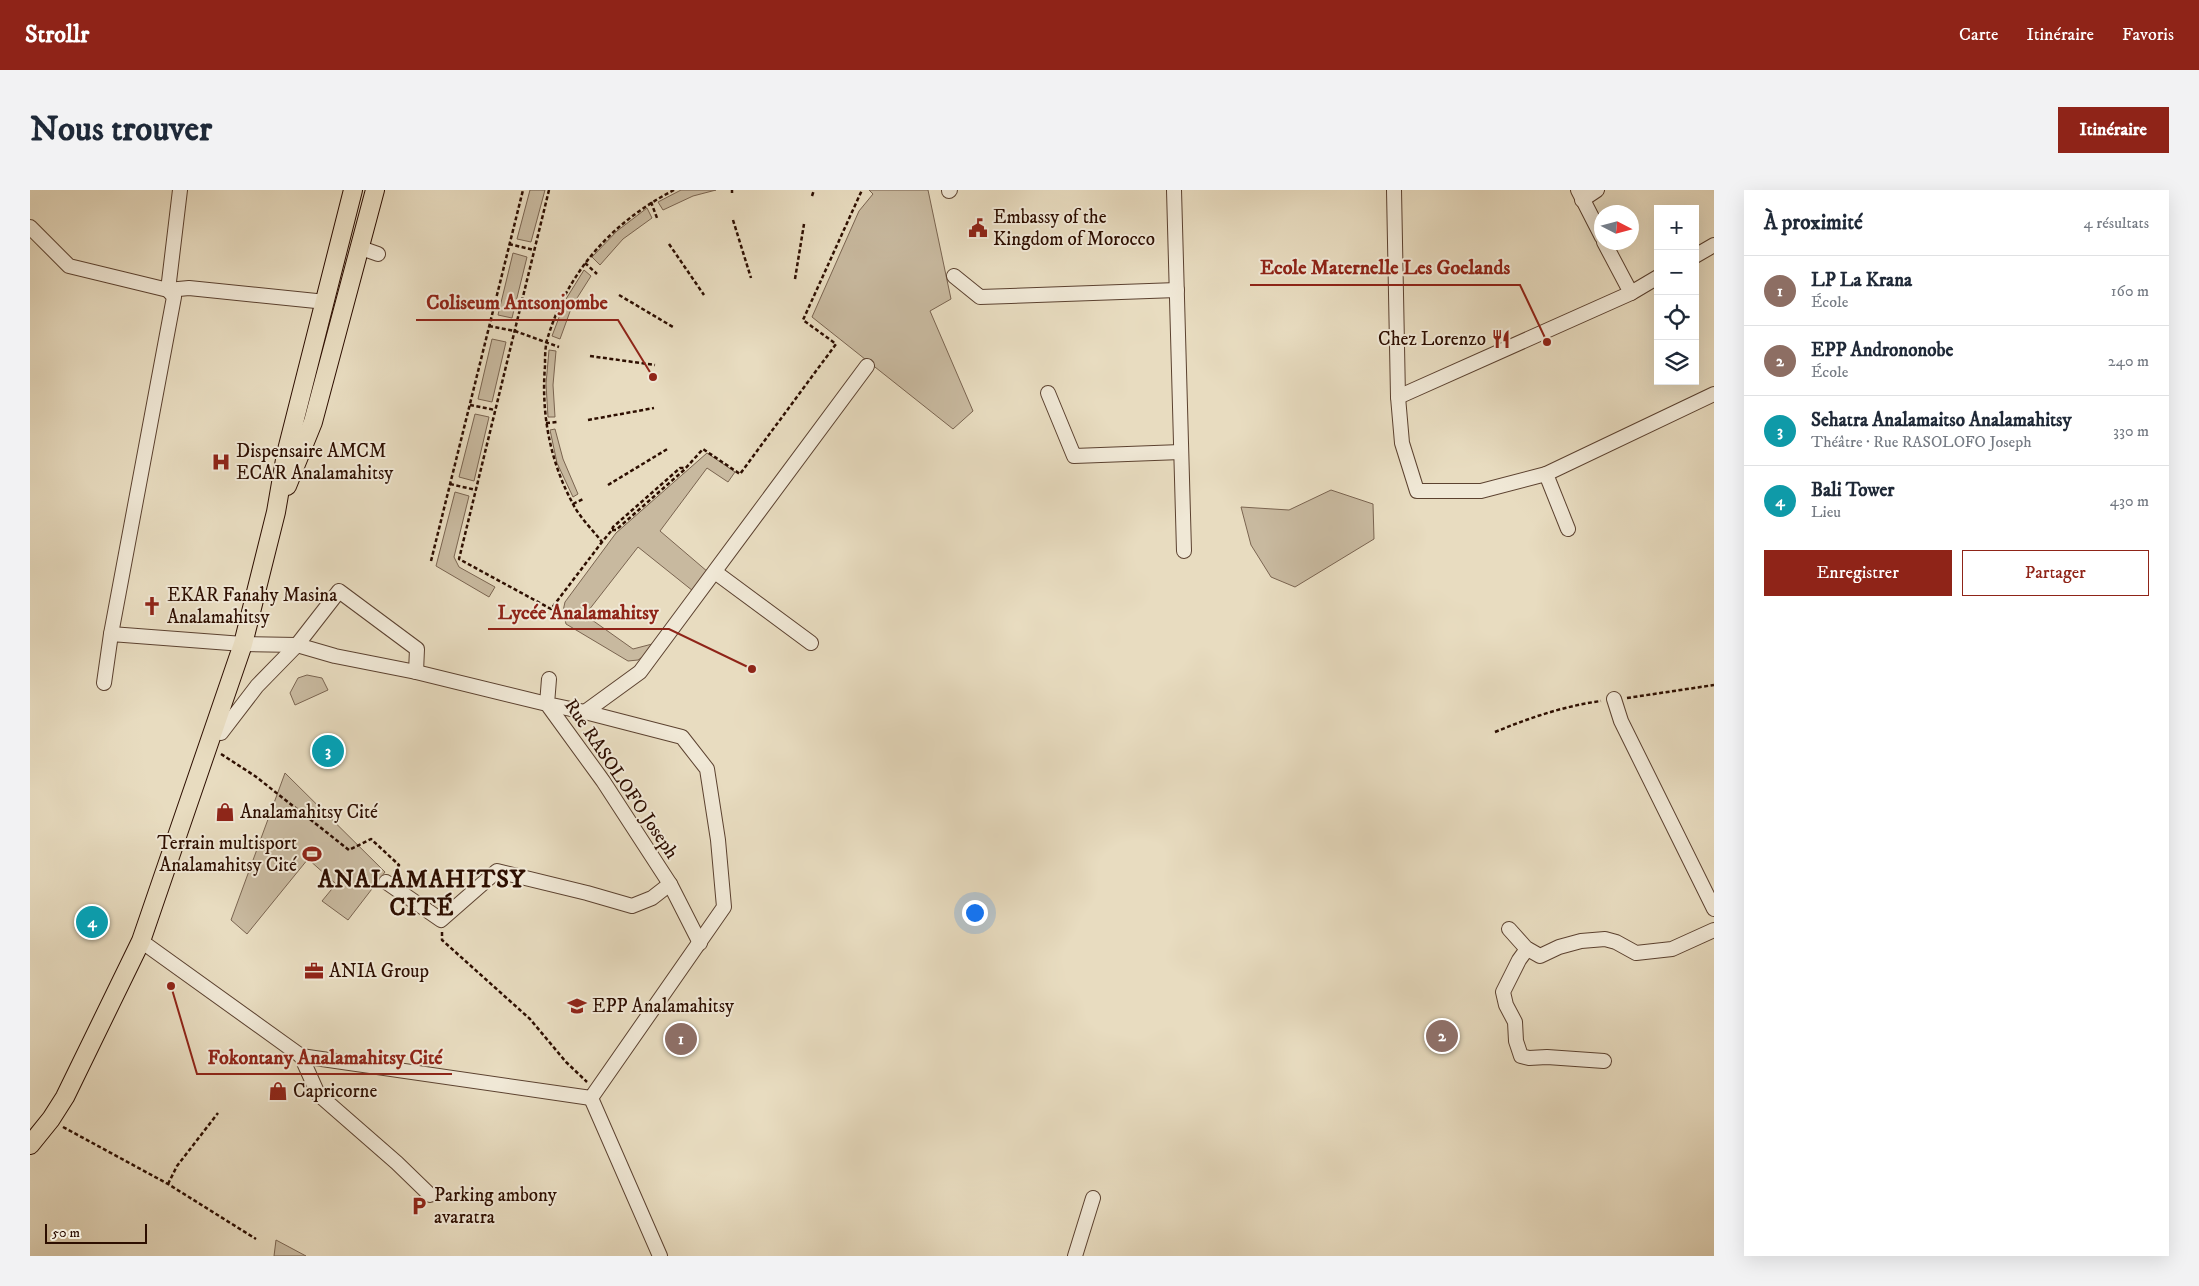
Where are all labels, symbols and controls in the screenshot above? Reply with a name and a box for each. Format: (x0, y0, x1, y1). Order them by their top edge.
text: Strollr (25, 20, 89, 50)
text: Carte (1959, 24, 1999, 46)
text: Itinéraire (2027, 24, 2094, 46)
text: Favoris (2122, 24, 2174, 46)
button: Itinéraire (2058, 107, 2169, 153)
text: Nous trouver (30, 108, 212, 152)
north arrow (1594, 205, 1639, 250)
map controls (1654, 205, 1699, 385)
button: + (1654, 205, 1699, 250)
place label: Embassy of the Kingdom of Morocco (993, 206, 1155, 251)
text: À proximité (1764, 210, 1863, 236)
text: 4 résultats (2084, 213, 2149, 233)
public building icon: Embassy of the Kingdom of Morocco (967, 217, 989, 239)
callout: Ecole Maternelle Les Goelands (1250, 250, 1520, 285)
button: − (1654, 250, 1699, 295)
text: Ecole Maternelle Les Goelands (1260, 256, 1510, 281)
text: LP La Krana (1811, 269, 1912, 292)
text: 1 (1777, 281, 1783, 301)
text: 160 m (2111, 281, 2149, 301)
callout: Coliseum Antsonjombe (416, 285, 618, 320)
text: Coliseum Antsonjombe (426, 291, 608, 316)
text: École (1811, 292, 1848, 312)
button: locate (1654, 295, 1699, 340)
place label: Chez Lorenzo (1378, 328, 1486, 351)
restaurant icon: Chez Lorenzo (1490, 328, 1512, 350)
text: EPP Andrononobe (1811, 339, 1953, 362)
button: layers (1654, 340, 1699, 385)
text: 2 (1776, 351, 1784, 371)
text: 240 m (2108, 351, 2149, 371)
text: École (1811, 362, 1848, 382)
text: Sehatra Analamaitso Analamahitsy (1811, 409, 2071, 432)
text: 3 (1777, 421, 1783, 441)
text: 330 m (2113, 421, 2149, 441)
text: Théâtre · Rue RASOLOFO Joseph (1811, 432, 2032, 452)
place label: Dispensaire AMCM ECAR Analamahitsy (236, 440, 394, 485)
hospital icon: Dispensaire AMCM ECAR Analamahitsy (210, 451, 232, 473)
text: Bali Tower (1811, 479, 1894, 502)
text: 4 (1775, 491, 1785, 511)
text: 430 m (2110, 491, 2149, 511)
text: Lieu (1811, 502, 1841, 522)
button: Enregistrer (1764, 550, 1952, 596)
button: Partager (1962, 550, 2149, 596)
place label: EKAR Fanahy Masina Analamahitsy (167, 584, 337, 629)
callout: Lycée Analamahitsy (488, 594, 669, 629)
church icon: EKAR Fanahy Masina Analamahitsy (141, 595, 163, 617)
text: Lycée Analamahitsy (498, 601, 659, 626)
street label: Rue RASOLOFO Joseph (559, 695, 683, 863)
pin: 3 (312, 732, 344, 770)
shop icon: Analamahitsy Cité (214, 801, 236, 823)
place label: Analamahitsy Cité (240, 801, 378, 824)
place label: Terrain multisport Analamahitsy Cité (157, 832, 297, 877)
sports icon: Terrain multisport Analamahitsy Cité (301, 843, 323, 865)
district label: ANALAMAHITSY CITÉ (317, 865, 526, 923)
your location (962, 900, 988, 926)
pin: 4 (76, 903, 108, 941)
office icon: ANIA Group (303, 960, 325, 982)
place label: ANIA Group (329, 960, 429, 983)
school or university icon: EPP Analamahitsy (566, 995, 588, 1017)
place label: EPP Analamahitsy (592, 995, 735, 1018)
pin: 2 (1426, 1017, 1458, 1055)
pin: 1 (665, 1020, 697, 1058)
callout: Fokontany Analamahitsy Cité (197, 1039, 452, 1074)
text: Fokontany Analamahitsy Cité (207, 1046, 443, 1071)
shop icon: Capricorne (267, 1080, 289, 1102)
place label: Capricorne (293, 1080, 377, 1103)
place label: Parking ambony avaratra (434, 1184, 558, 1229)
parking icon: Parking ambony avaratra (408, 1195, 430, 1217)
scale bar (45, 1221, 148, 1244)
text: 50 m (52, 1224, 80, 1242)

